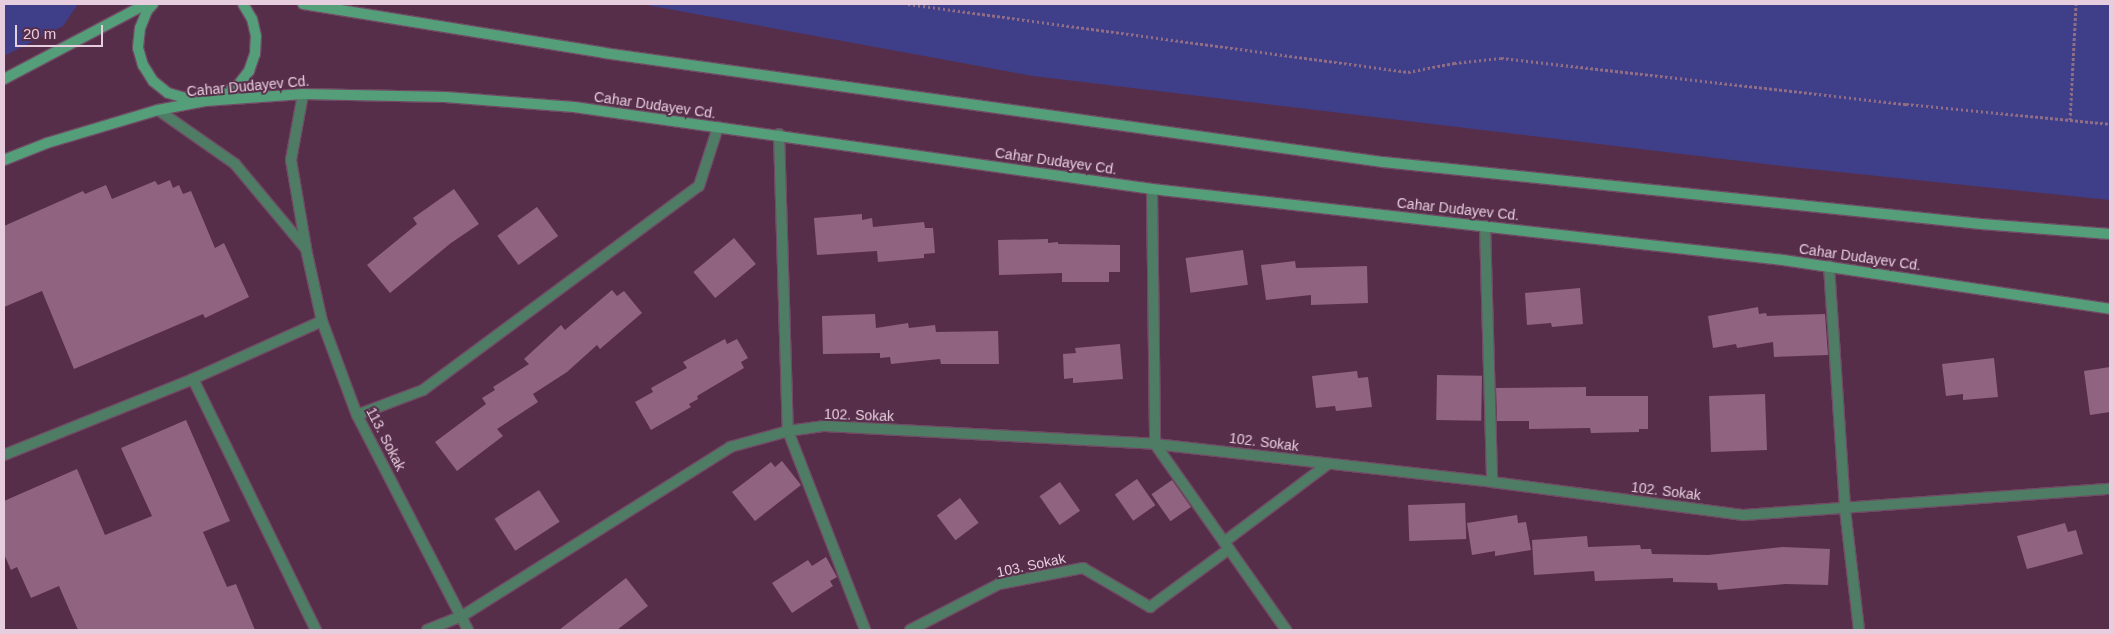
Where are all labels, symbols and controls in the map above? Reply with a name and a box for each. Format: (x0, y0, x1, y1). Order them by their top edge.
scale bar (18, 15, 105, 47)
text: 20 m (23, 25, 56, 42)
street label: Cahar Dudayev Cd. (186, 72, 310, 100)
street label: Cahar Dudayev Cd. (593, 88, 717, 122)
street label: Cahar Dudayev Cd. (994, 144, 1118, 178)
street label: Cahar Dudayev Cd. (1396, 194, 1520, 224)
street label: Cahar Dudayev Cd. (1798, 240, 1922, 274)
street label: 113. Sokak (363, 404, 409, 474)
street label: 102. Sokak (824, 405, 894, 425)
street label: 102. Sokak (1228, 429, 1300, 455)
street label: 102. Sokak (1630, 478, 1702, 504)
street label: 103. Sokak (995, 550, 1067, 580)

